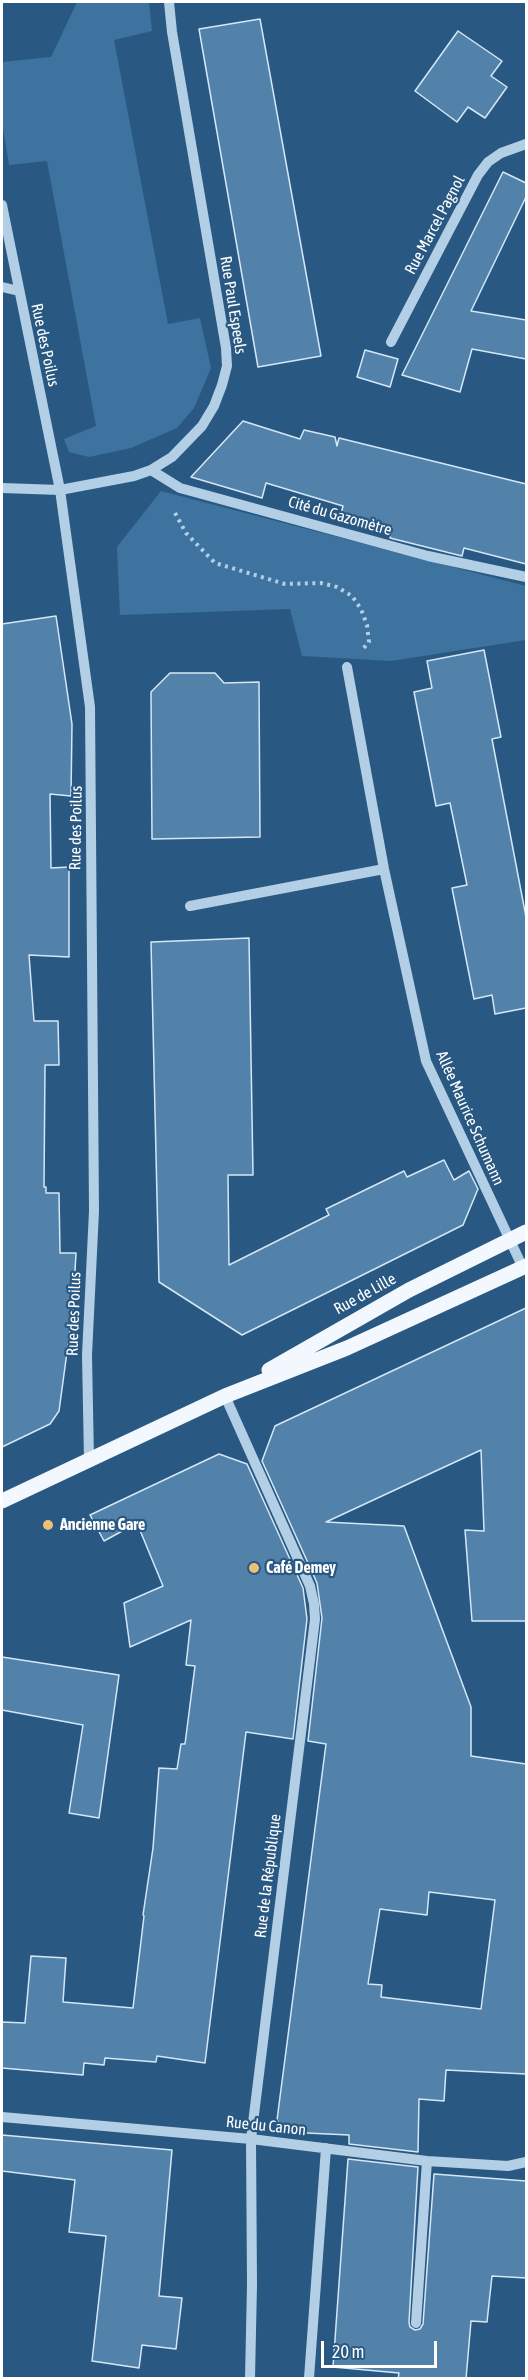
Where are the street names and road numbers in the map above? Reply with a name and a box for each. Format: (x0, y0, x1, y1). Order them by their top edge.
street label: Rue Marcel Pagnol (401, 172, 469, 278)
street label: Rue Paul Espeels (216, 255, 250, 355)
street label: Rue des Poilus (27, 302, 63, 388)
street label: Cité du Gazomètre (286, 492, 394, 540)
street label: Rue des Poilus (66, 786, 86, 870)
street label: Allée Maurice Schumann (432, 1048, 508, 1188)
street label: Rue de Lille (331, 1269, 399, 1319)
street label: Rue des Poilus (63, 1272, 85, 1356)
street label: Rue de la République (251, 1813, 285, 1939)
street label: Rue du Canon (225, 2112, 307, 2140)

